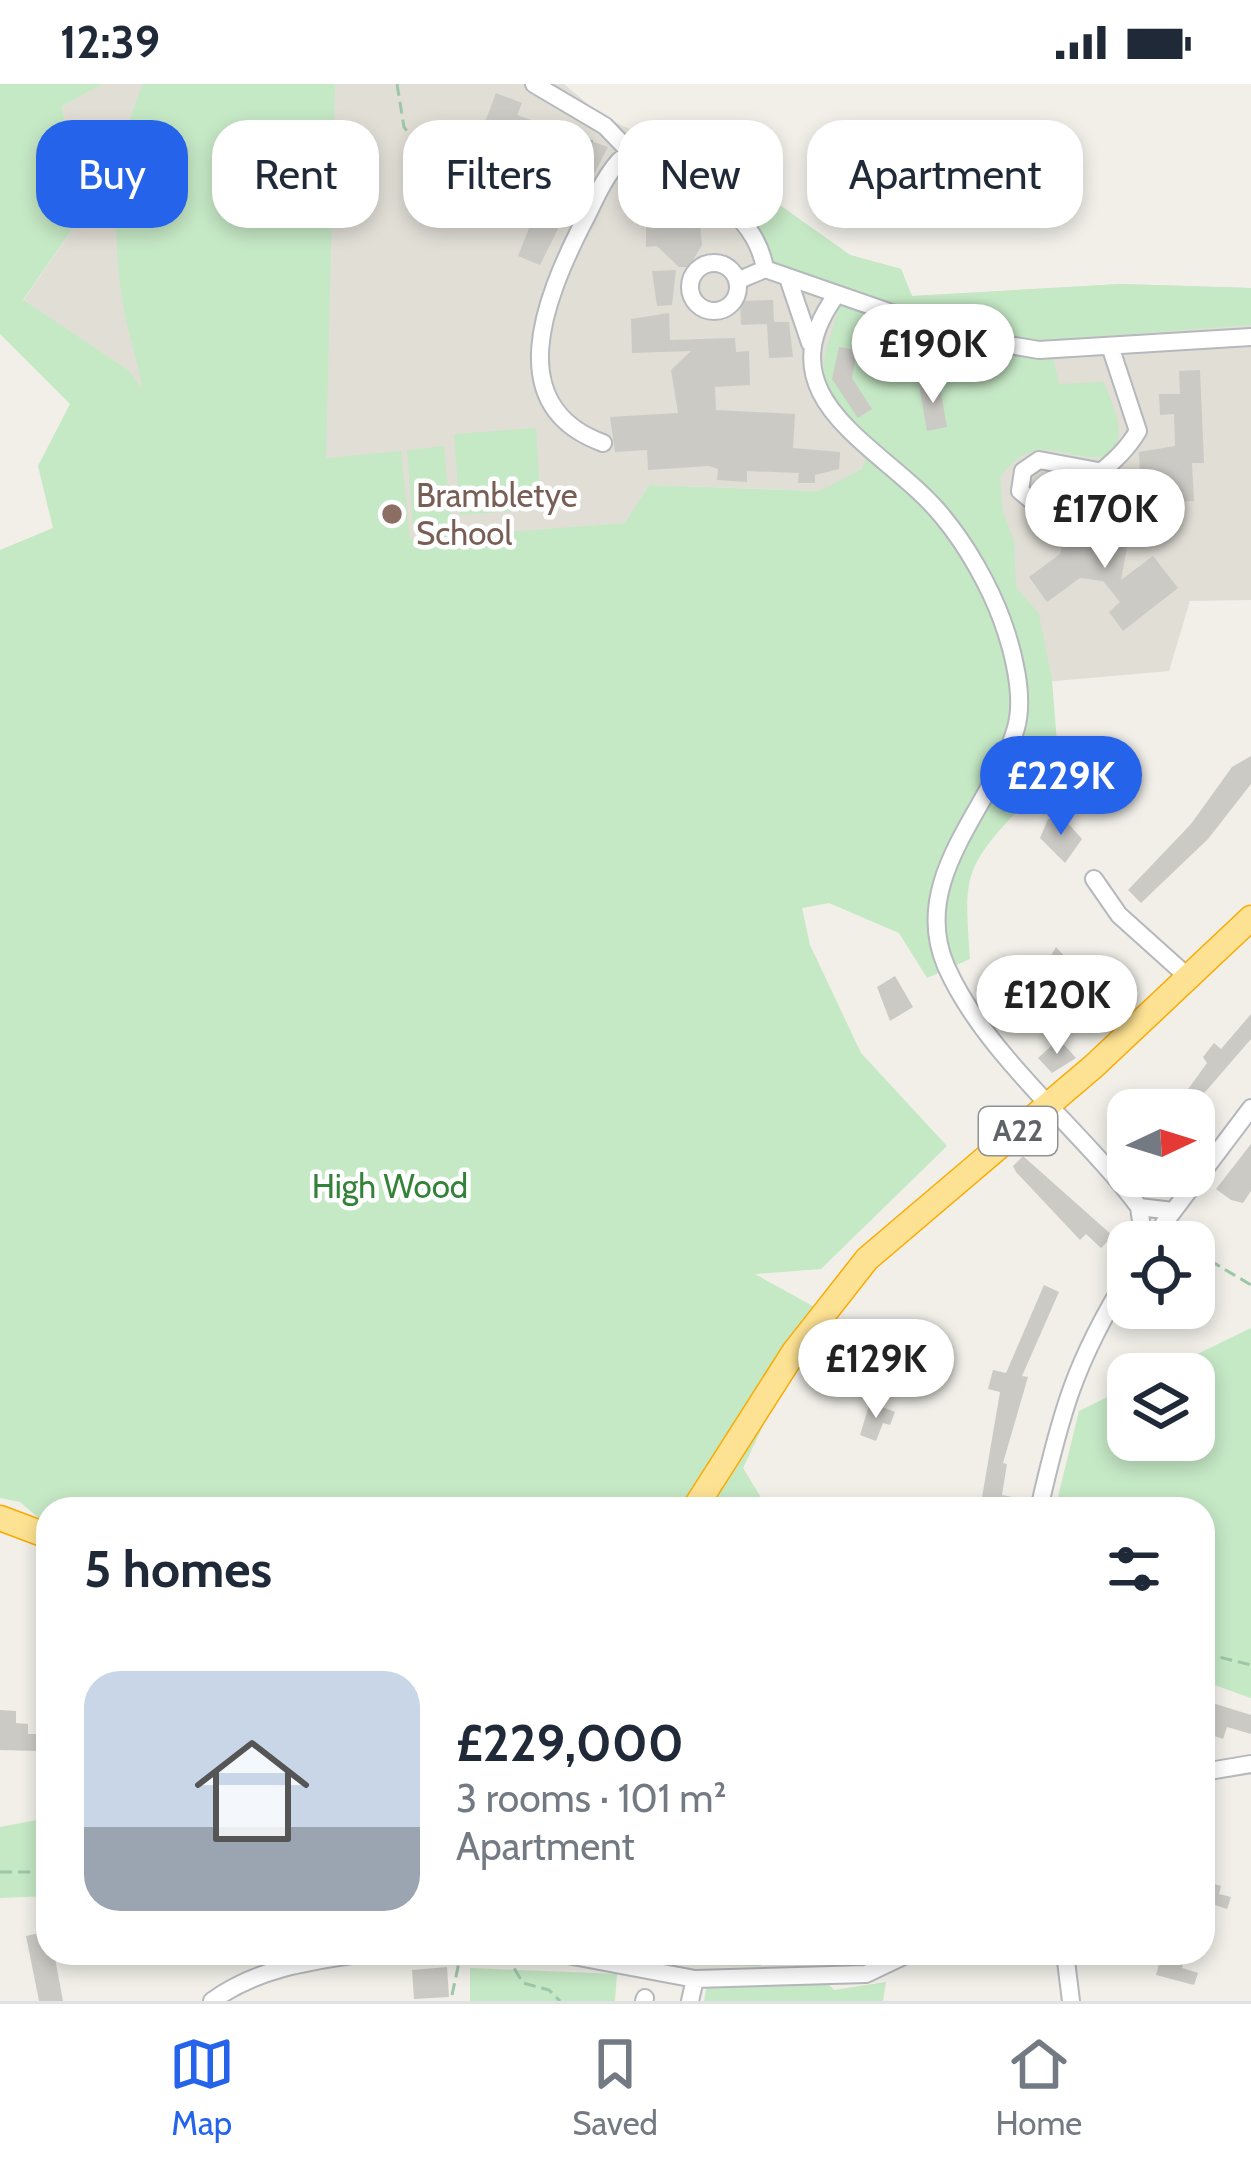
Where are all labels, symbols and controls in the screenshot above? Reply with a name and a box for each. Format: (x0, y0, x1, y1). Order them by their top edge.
text: 12:39 (60, 15, 160, 69)
chip: Buy (36, 120, 188, 228)
chip: Rent (212, 120, 379, 228)
chip: Filters (403, 120, 594, 228)
chip: New (618, 120, 783, 228)
chip: Apartment (807, 120, 1083, 228)
pin: £190K (849, 304, 1017, 406)
text: £190K (879, 319, 987, 367)
pin: £170K (1021, 469, 1189, 571)
place label: Brambletye School (416, 475, 578, 553)
text: £170K (1052, 484, 1158, 532)
marker: Brambletye School (379, 501, 405, 527)
pin: £229K (977, 736, 1145, 838)
text: £229K (1007, 751, 1115, 799)
pin: £120K (973, 955, 1141, 1057)
text: £120K (1003, 970, 1111, 1018)
north arrow (1107, 1089, 1215, 1197)
map controls (1107, 1089, 1215, 1461)
road number: A22 (979, 1107, 1057, 1155)
park label: High Wood (312, 1166, 468, 1206)
button: locate (1107, 1221, 1215, 1329)
pin: £129K (792, 1319, 960, 1421)
text: £129K (825, 1334, 927, 1382)
button: layers (1107, 1353, 1215, 1461)
icon: filters (1101, 1536, 1167, 1602)
text: 5 homes (84, 1538, 272, 1600)
text: £229,000 (456, 1712, 684, 1774)
icon: home (180, 1719, 324, 1863)
text: 3 rooms · 101 m² (456, 1774, 726, 1822)
text: Apartment (456, 1822, 635, 1870)
tab: Map (169, 2031, 235, 2143)
tab: Saved (572, 2031, 658, 2143)
tab: Home (995, 2031, 1082, 2143)

